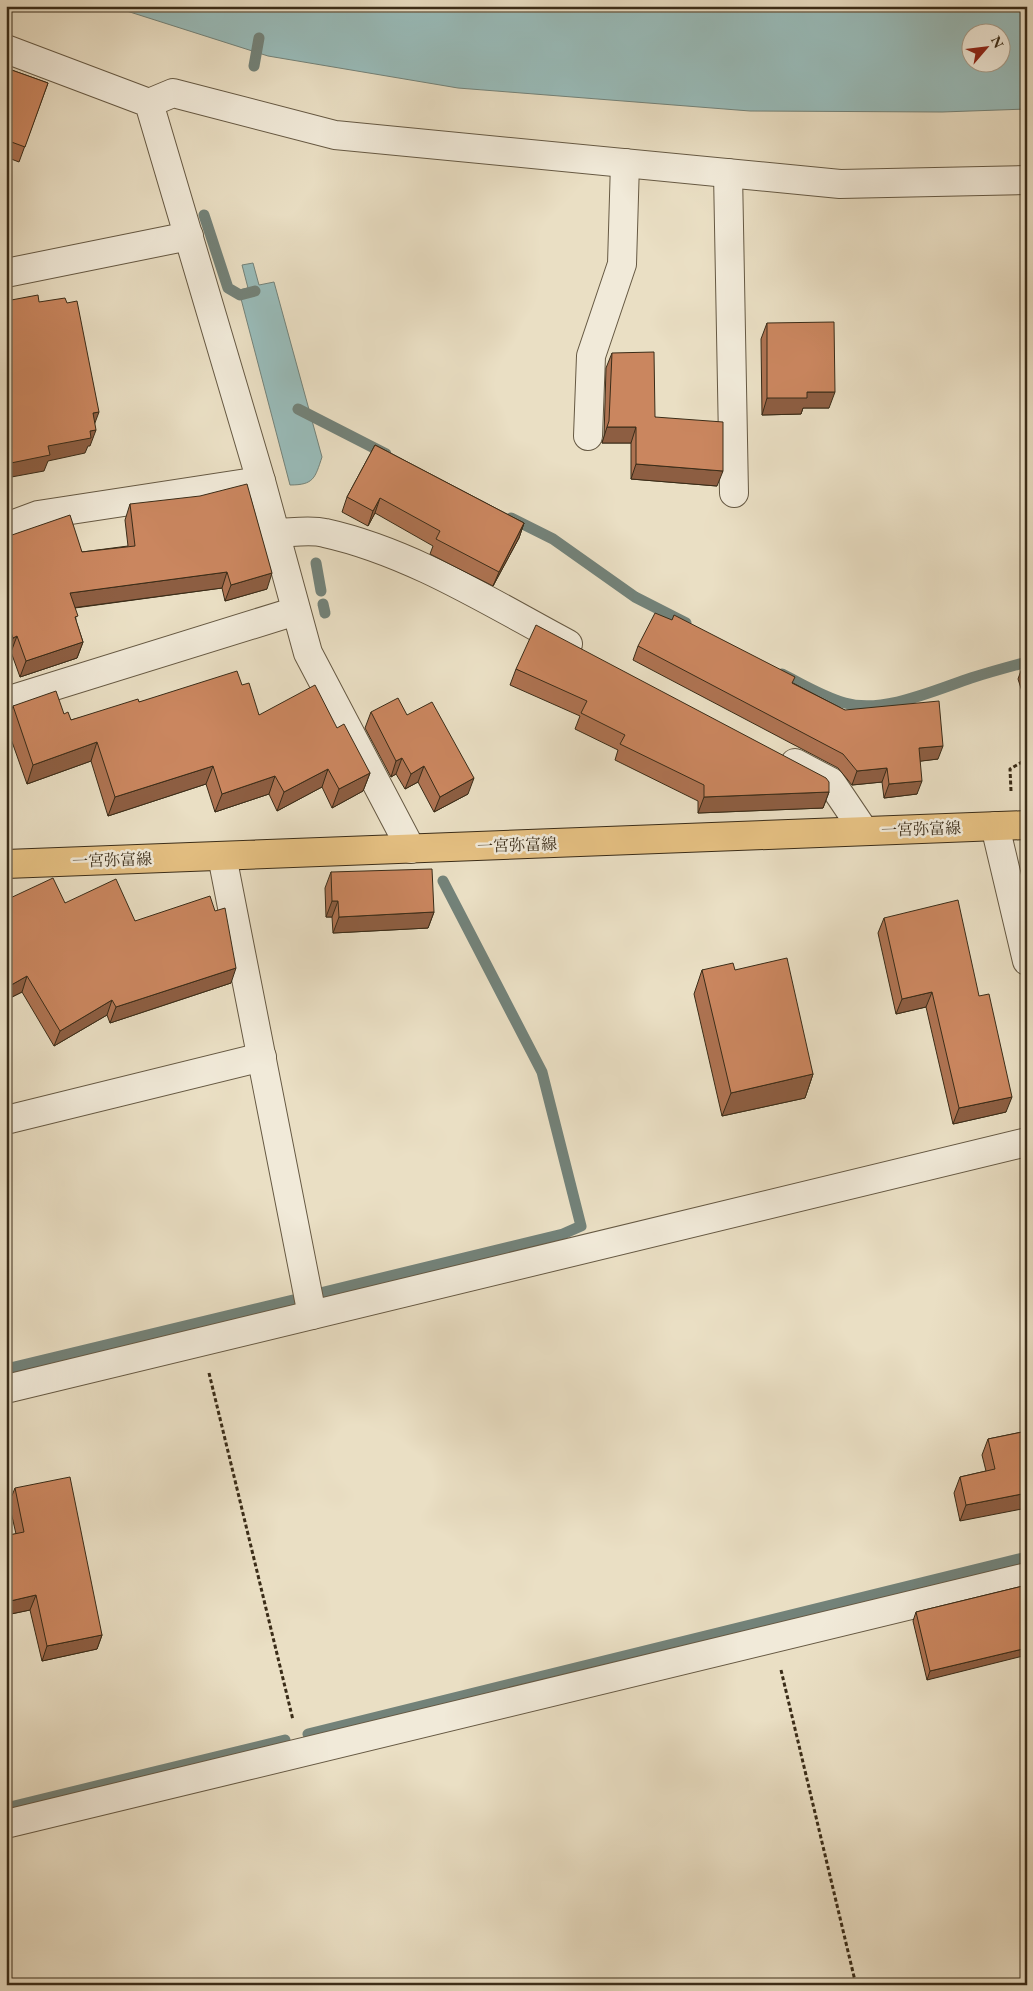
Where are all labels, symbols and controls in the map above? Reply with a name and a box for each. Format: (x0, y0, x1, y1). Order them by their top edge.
north arrow (960, 22, 1010, 72)
text: N (987, 33, 1008, 52)
street label: 一宮弥富線 (881, 817, 961, 841)
street label: 一宮弥富線 (477, 833, 557, 857)
street label: 一宮弥富線 (72, 848, 152, 872)

